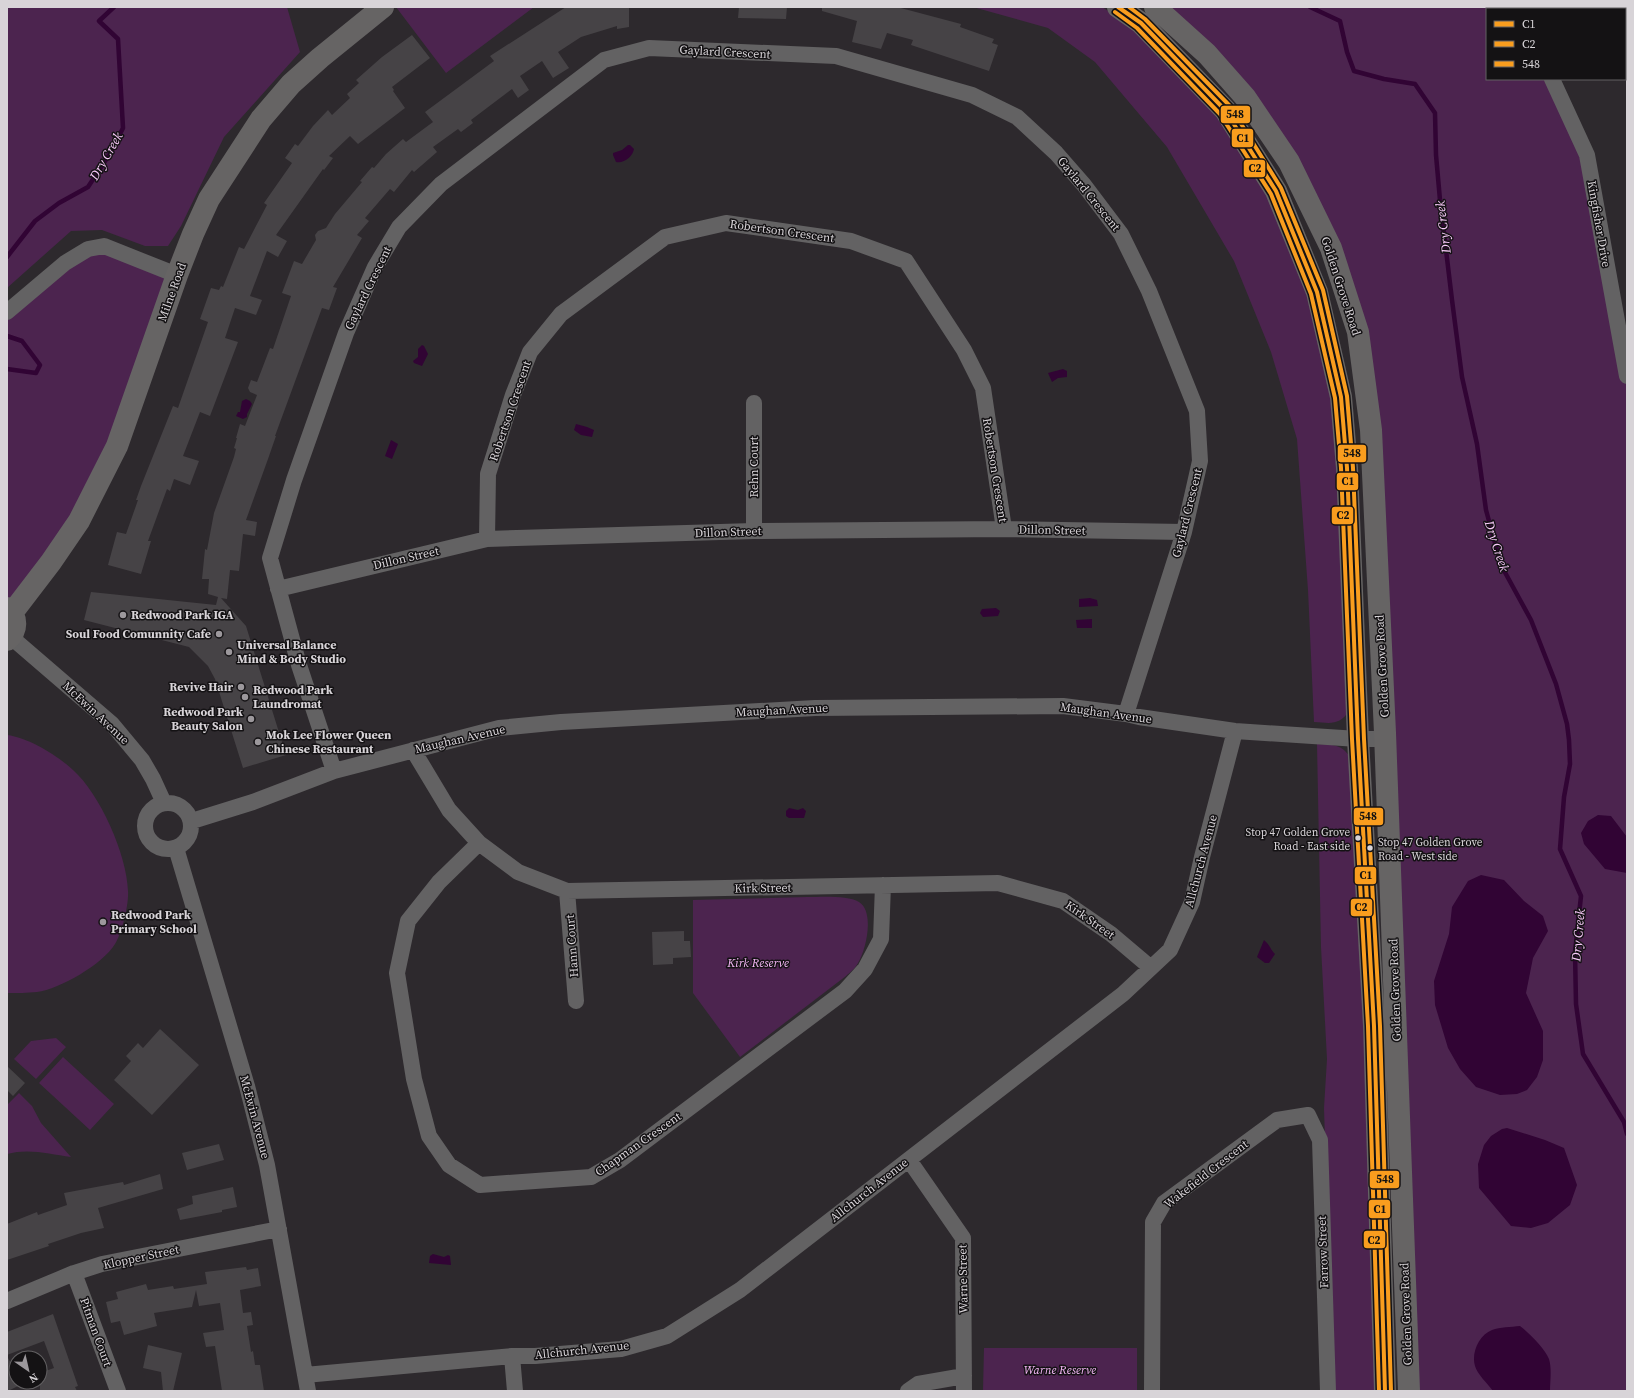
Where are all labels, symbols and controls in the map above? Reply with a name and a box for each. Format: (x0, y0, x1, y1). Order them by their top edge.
legend (1486, 8, 1626, 80)
text: C1 (1522, 16, 1536, 32)
text: C2 (1522, 36, 1536, 52)
street label: Gaylard Crescent (679, 42, 771, 62)
text: 548 (1522, 56, 1540, 72)
line badge: 548 (1220, 105, 1251, 124)
text: 548 (1226, 107, 1244, 122)
water label: Dry Creek (85, 128, 127, 184)
line badge: C1 (1231, 128, 1254, 148)
text: C1 (1237, 131, 1249, 146)
street label: Gaylard Crescent (1054, 154, 1124, 234)
line badge: C2 (1243, 159, 1266, 178)
text: C2 (1249, 161, 1261, 176)
street label: Kingfisher Drive (1584, 179, 1614, 269)
water label: Dry Creek (1431, 199, 1455, 255)
street label: Robertson Crescent (729, 216, 835, 246)
street label: Golden Grove Road (1317, 235, 1365, 338)
street label: Gaylard Crescent (341, 243, 395, 332)
street label: Milne Road (154, 260, 190, 324)
street label: Robertson Crescent (485, 359, 535, 463)
street label: Robertson Crescent (979, 417, 1011, 523)
street label: Rehn Court (746, 436, 762, 498)
line badge: 548 (1337, 444, 1367, 463)
text: 548 (1343, 446, 1361, 461)
street label: Gaylard Crescent (1168, 467, 1206, 559)
line badge: C1 (1336, 472, 1359, 491)
text: C1 (1342, 474, 1354, 489)
line badge: C2 (1331, 506, 1354, 525)
text: C2 (1337, 508, 1349, 523)
water label: Dry Creek (1480, 517, 1514, 575)
street label: Dillon Street (1018, 521, 1086, 539)
street label: Dillon Street (694, 523, 762, 541)
street label: Dillon Street (372, 543, 440, 573)
place label: Redwood Park IGA (131, 607, 234, 623)
marker: Redwood Park IGA (118, 610, 128, 620)
street label: Golden Grove Road (1371, 614, 1393, 718)
place label: Soul Food Comunnity Cafe (66, 626, 211, 642)
marker: Soul Food Comunnity Cafe (214, 629, 224, 639)
place label: Universal Balance Mind & Body Studio (237, 637, 346, 667)
marker: Universal Balance Mind & Body Studio (224, 647, 234, 657)
street label: McEwin Avenue (59, 678, 133, 748)
place label: Revive Hair (169, 679, 233, 695)
marker: Revive Hair (236, 682, 246, 692)
place label: Redwood Park Laundromat (253, 682, 334, 712)
marker: Redwood Park Laundromat (240, 692, 250, 702)
street label: Maughan Avenue (1059, 699, 1153, 727)
street label: Maughan Avenue (735, 700, 829, 720)
place label: Redwood Park Beauty Salon (163, 704, 244, 734)
marker: Redwood Park Beauty Salon (246, 714, 256, 724)
street label: Maughan Avenue (413, 721, 507, 757)
place label: Mok Lee Flower Queen Chinese Restaurant (266, 727, 392, 757)
marker: Mok Lee Flower Queen Chinese Restaurant (253, 737, 263, 747)
line badge: 548 (1353, 807, 1384, 826)
text: 548 (1359, 809, 1377, 824)
street label: Allchurch Avenue (1181, 813, 1221, 909)
place label: Stop 47 Golden Grove Road - East side (1246, 825, 1350, 854)
marker: Stop 47 Golden Grove Road - East side (1353, 833, 1363, 843)
place label: Stop 47 Golden Grove Road - West side (1378, 835, 1483, 864)
marker: Stop 47 Golden Grove Road - West side (1365, 843, 1375, 853)
line badge: C1 (1354, 866, 1377, 885)
text: C1 (1360, 868, 1372, 883)
street label: Kirk Street (734, 880, 792, 896)
street label: Kirk Street (1062, 897, 1118, 943)
line badge: C2 (1350, 898, 1373, 917)
text: C2 (1355, 900, 1367, 915)
place label: Redwood Park Primary School (111, 907, 197, 937)
water label: Dry Creek (1567, 907, 1589, 963)
street label: Hann Court (562, 914, 582, 978)
marker: Redwood Park Primary School (98, 917, 108, 927)
street label: Golden Grove Road (1385, 938, 1405, 1042)
park label: Kirk Reserve (726, 955, 789, 971)
street label: McEwin Avenue (236, 1074, 274, 1160)
street label: Chapman Crescent (592, 1108, 684, 1180)
street label: Wakefield Crescent (1161, 1136, 1251, 1212)
street label: Allchurch Avenue (827, 1154, 911, 1226)
line badge: 548 (1369, 1170, 1400, 1189)
text: 548 (1376, 1172, 1394, 1187)
line badge: C1 (1368, 1199, 1391, 1219)
text: C1 (1374, 1202, 1386, 1217)
street label: Farrow Street (1314, 1216, 1332, 1288)
line badge: C2 (1363, 1230, 1386, 1249)
text: C2 (1368, 1233, 1380, 1248)
street label: Klopper Street (102, 1241, 180, 1273)
street label: Warne Street (954, 1244, 972, 1314)
street label: Golden Grove Road (1396, 1262, 1416, 1366)
street label: Pitman Court (76, 1296, 116, 1369)
street label: Allchurch Avenue (534, 1337, 630, 1363)
north arrow (8, 1350, 48, 1390)
park label: Warne Reserve (1024, 1362, 1096, 1378)
text: N (26, 1369, 41, 1386)

